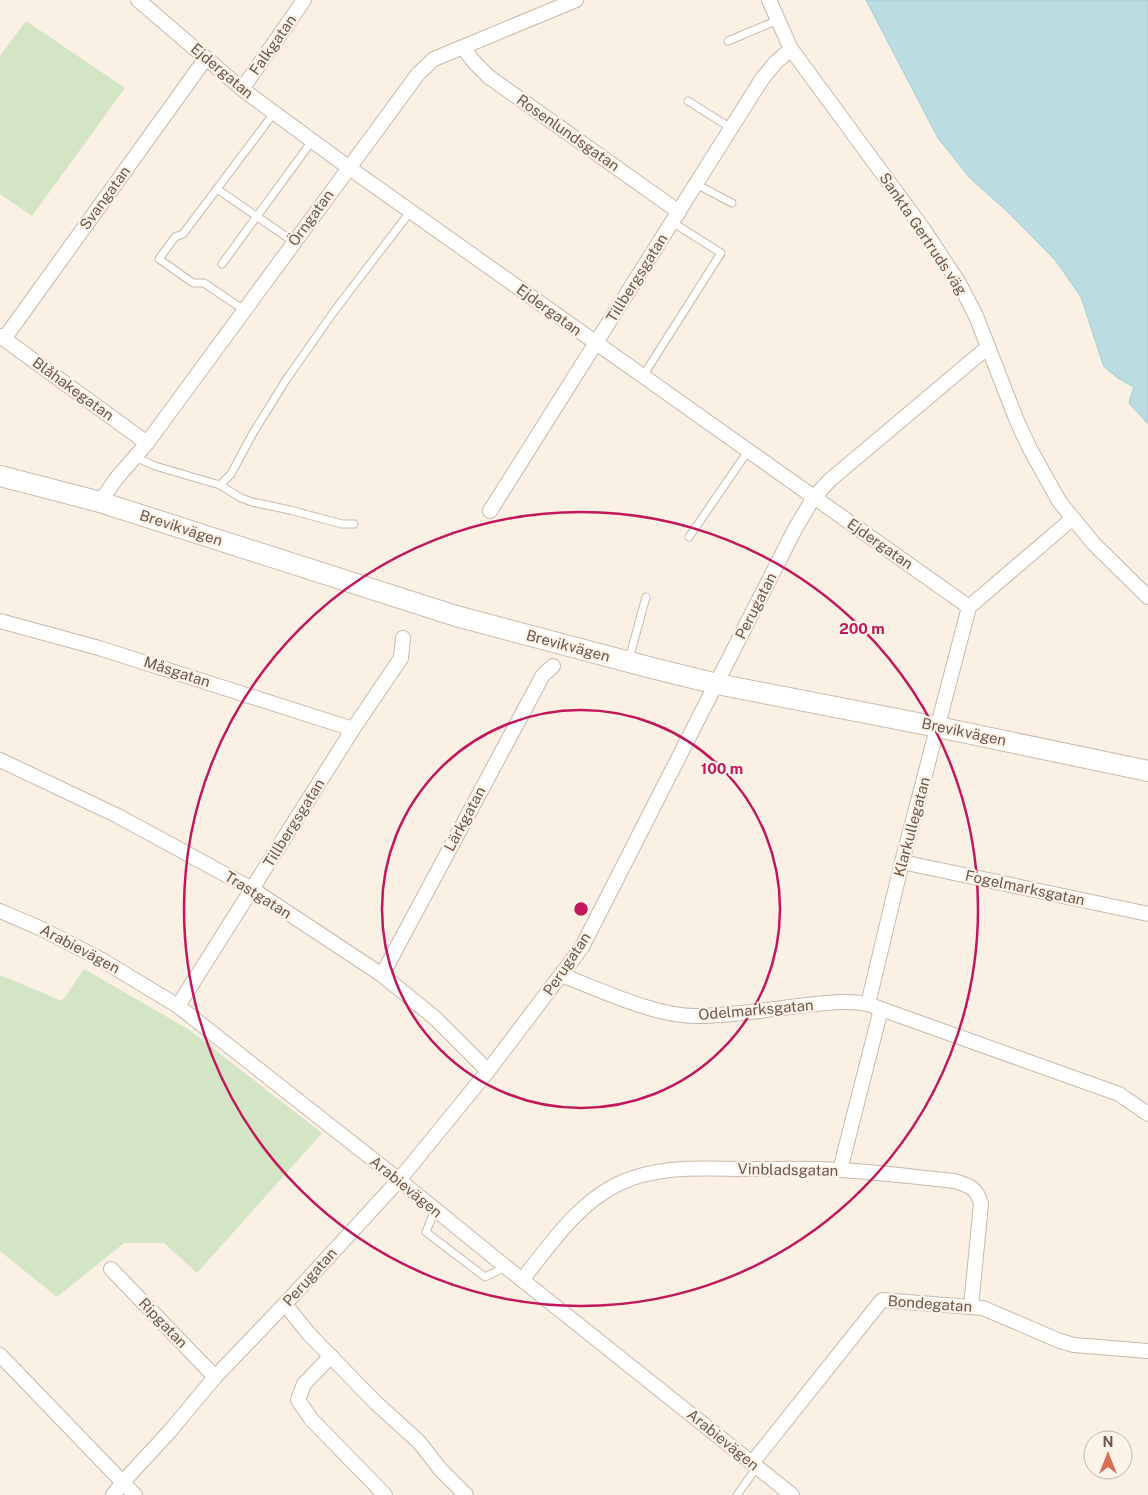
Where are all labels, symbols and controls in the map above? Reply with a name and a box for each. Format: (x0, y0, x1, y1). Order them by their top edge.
street label: Falkgatan (246, 11, 299, 78)
street label: Ejdergatan (188, 40, 257, 102)
street label: Rosenlundsgatan (514, 91, 623, 174)
street label: Svangatan (76, 163, 133, 233)
street label: Sankta Gertruds väg (876, 169, 971, 298)
street label: Örngatan (284, 186, 337, 249)
street label: Tillbergsgatan (603, 230, 671, 325)
street label: Ejdergatan (513, 280, 585, 339)
street label: Blåhakegatan (29, 353, 117, 424)
street label: Brevikvägen (138, 506, 225, 549)
street label: Ejdergatan (844, 515, 916, 572)
street label: Perugatan (732, 570, 780, 642)
text: 200 m (839, 620, 885, 637)
street label: Brevikvägen (524, 626, 612, 665)
street label: Måsgatan (142, 653, 213, 690)
street label: Brevikvägen (920, 714, 1008, 749)
text: 100 m (701, 760, 743, 777)
street label: Tillbergsgatan (260, 775, 328, 870)
street label: Klarkullegatan (890, 775, 933, 879)
street label: Lärkgatan (440, 784, 489, 854)
street label: Trastgatan (222, 867, 295, 922)
street label: Fogelmarksgatan (964, 867, 1086, 908)
centre of rings (572, 900, 590, 918)
street label: Arabievägen (38, 921, 123, 977)
street label: Perugatan (539, 929, 594, 998)
street label: Odelmarksgatan (698, 996, 814, 1023)
street label: Arabievägen (367, 1152, 446, 1221)
street label: Vinbladsgatan (738, 1160, 838, 1179)
street label: Perugatan (279, 1244, 340, 1309)
street label: Bondegatan (887, 1292, 973, 1315)
street label: Ripgatan (136, 1294, 191, 1351)
street label: Arabievägen (684, 1405, 763, 1474)
north arrow (1083, 1430, 1133, 1480)
text: N (1103, 1434, 1113, 1450)

